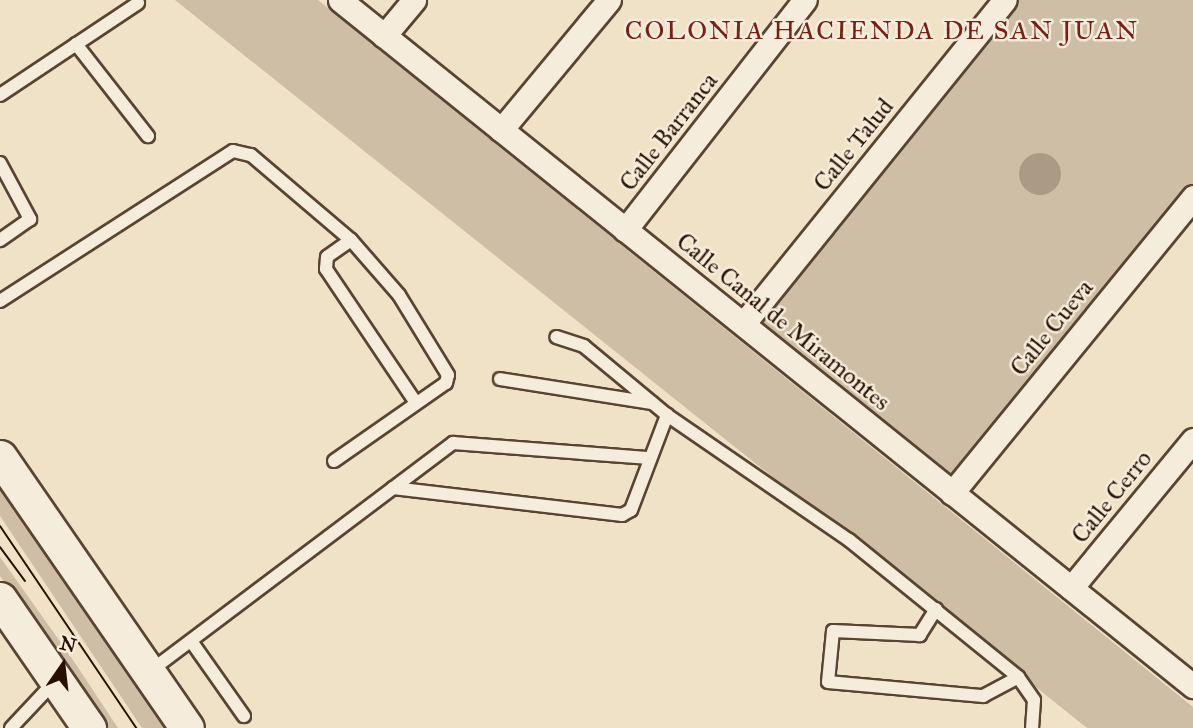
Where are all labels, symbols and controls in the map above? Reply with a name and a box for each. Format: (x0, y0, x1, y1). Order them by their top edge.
district label: COLONIA HACIENDA DE SAN JUAN (628, 15, 1136, 47)
street label: Calle Barranca (614, 67, 724, 197)
street label: Calle Talud (808, 93, 900, 197)
street label: Calle Canal de Miramontes (671, 227, 895, 417)
street label: Calle Cueva (1005, 274, 1099, 382)
street label: Calle Cerro (1066, 445, 1158, 549)
north arrow (28, 630, 98, 700)
text: N (58, 631, 79, 657)

